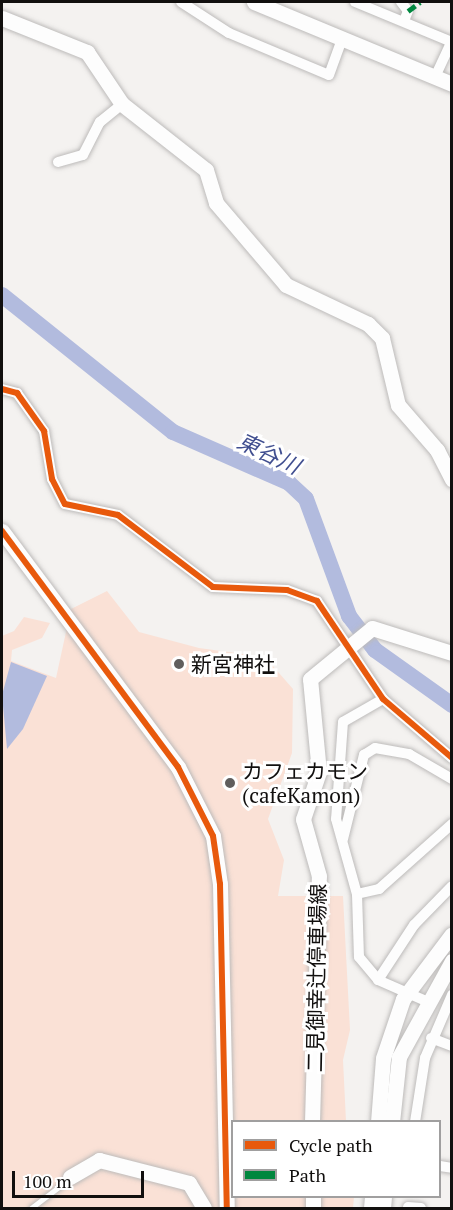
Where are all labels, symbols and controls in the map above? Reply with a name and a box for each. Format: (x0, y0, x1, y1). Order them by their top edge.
water label: 東谷川 (234, 427, 304, 479)
place label: 新宮神社 (191, 651, 275, 677)
marker: 新宮神社 (172, 657, 186, 671)
place label: カフェカモン (cafeKamon) (242, 758, 368, 808)
marker: カフェカモン (cafeKamon) (223, 776, 237, 790)
street label: 二見御幸辻停車場線 (302, 883, 330, 1073)
legend (231, 1120, 441, 1198)
text: Cycle path (289, 1133, 373, 1157)
scale bar (15, 1159, 147, 1197)
text: Path (289, 1163, 326, 1187)
text: 100 m (23, 1169, 72, 1193)

